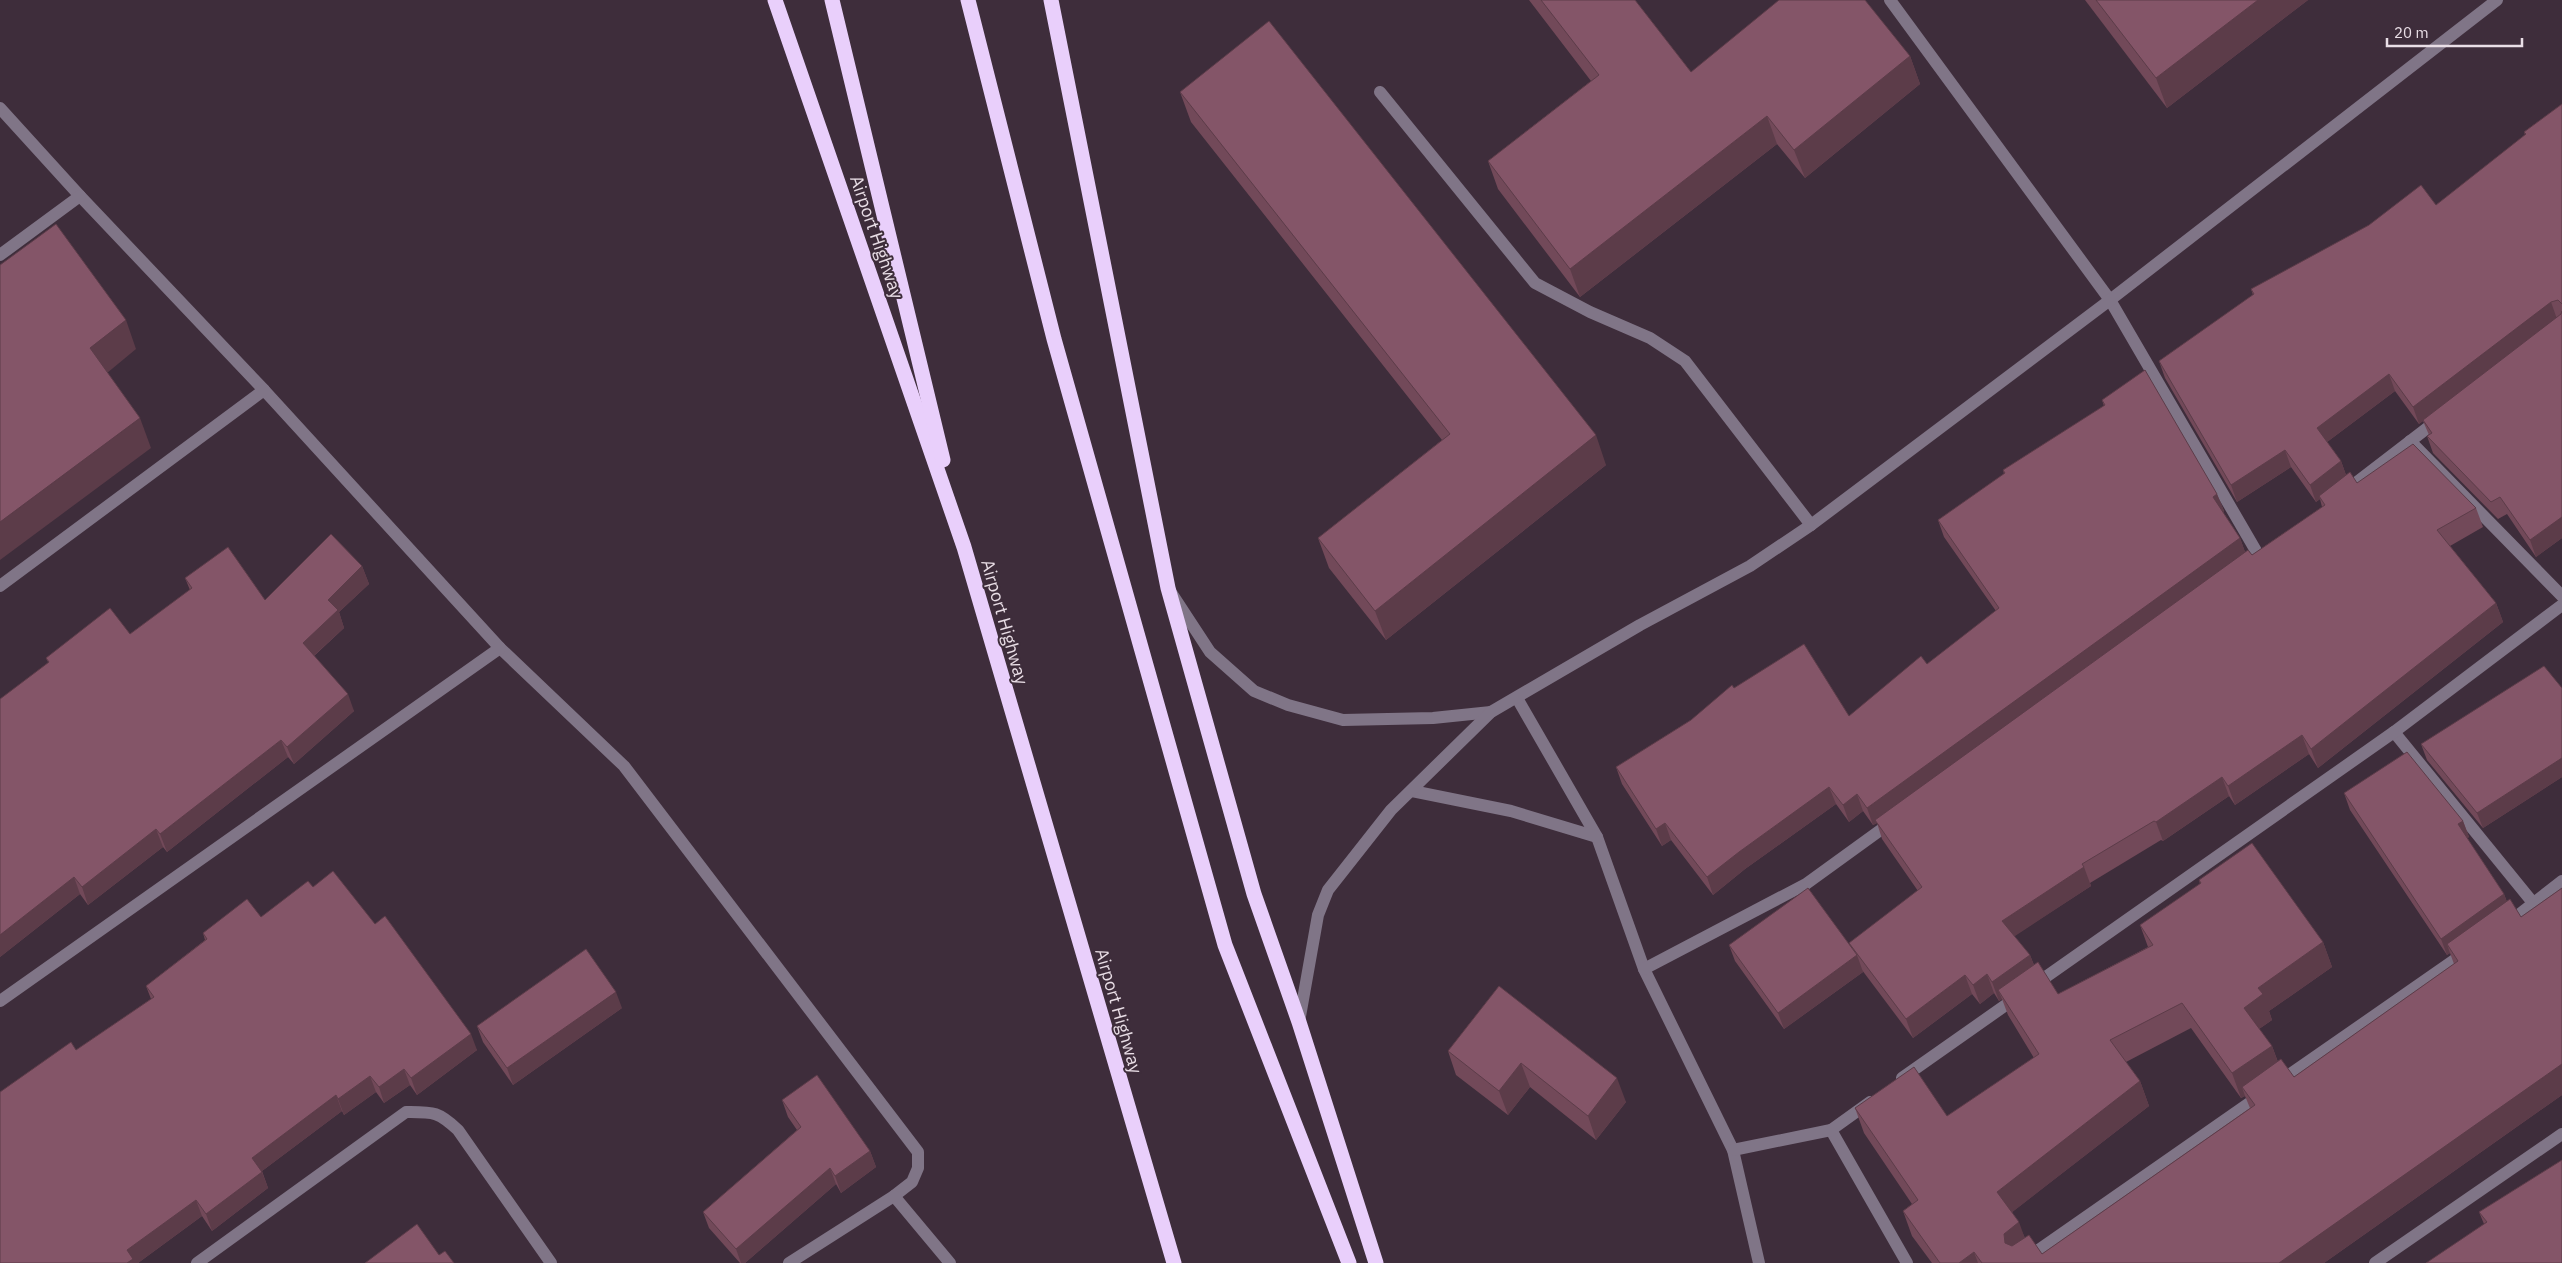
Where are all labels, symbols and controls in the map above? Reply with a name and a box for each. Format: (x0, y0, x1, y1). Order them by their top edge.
scale bar (2387, 15, 2522, 47)
text: 20 m (2394, 23, 2429, 42)
street label: Airport Highway (845, 172, 909, 302)
street label: Airport Highway (976, 557, 1034, 687)
street label: Airport Highway (1090, 946, 1148, 1076)

